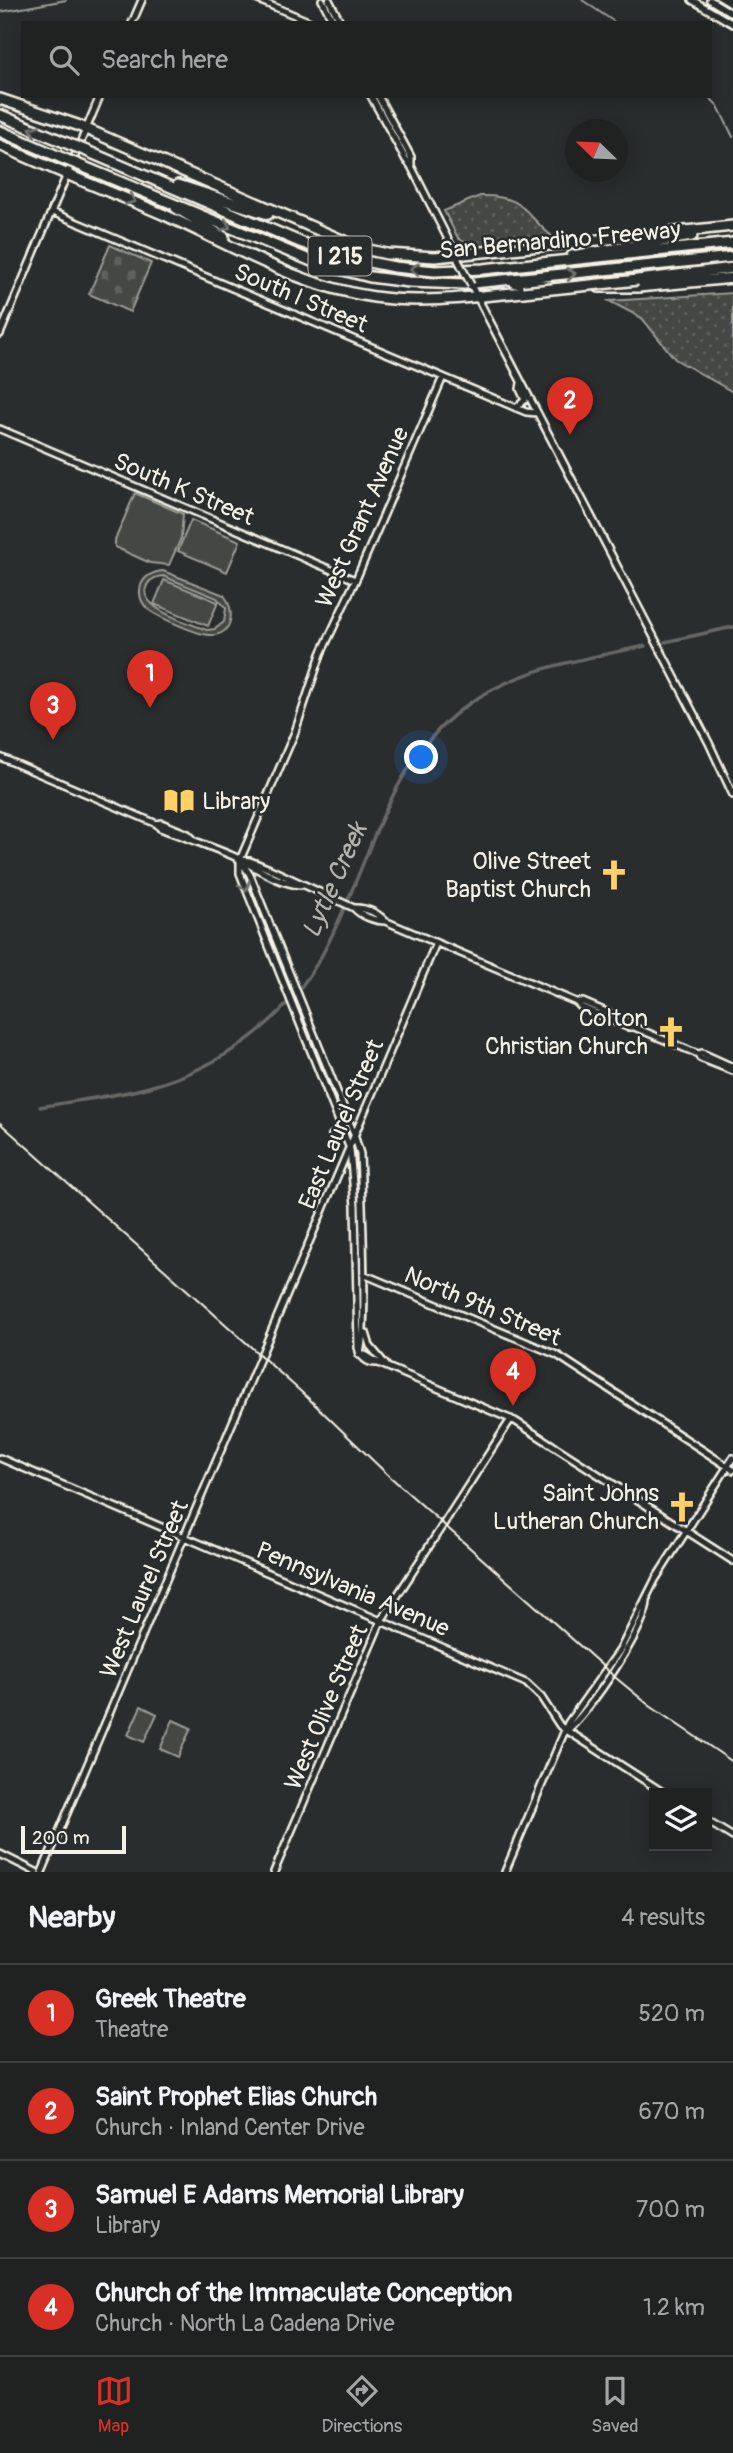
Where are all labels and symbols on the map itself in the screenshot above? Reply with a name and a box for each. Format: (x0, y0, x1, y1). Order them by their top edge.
north arrow (565, 119, 628, 182)
one-way arrow (29, 124, 41, 138)
one-way arrow (124, 192, 136, 206)
street label: San Bernardino Freeway (438, 216, 682, 265)
one-way arrow (219, 217, 231, 231)
road number: I 215 (308, 236, 372, 276)
street label: South I Street (230, 257, 372, 340)
one-way arrow (409, 262, 420, 277)
one-way arrow (566, 267, 577, 282)
pin: 2 (547, 377, 593, 435)
street label: West Grant Avenue (310, 422, 415, 612)
street label: South K Street (109, 447, 259, 532)
pin: 1 (127, 650, 173, 708)
pin: 3 (30, 682, 76, 740)
your location (404, 740, 438, 774)
library icon: Library (162, 784, 196, 818)
place label: Library (202, 787, 270, 816)
water label: Lytle Creek (295, 816, 375, 943)
place label: Olive Street Baptist Church (445, 847, 591, 904)
church icon: Olive Street Baptist Church (597, 858, 631, 892)
one-way arrow (237, 879, 251, 891)
place label: Colton Christian Church (485, 1004, 648, 1061)
church icon: Colton Christian Church (654, 1015, 688, 1049)
street label: East Laurel Street (293, 1035, 390, 1213)
street label: North 9th Street (400, 1260, 566, 1353)
pin: 4 (490, 1348, 536, 1406)
place label: Saint Johns Lutheran Church (493, 1479, 659, 1536)
church icon: Saint Johns Lutheran Church (665, 1490, 699, 1524)
street label: West Laurel Street (94, 1496, 195, 1682)
street label: Pennsylvania Avenue (252, 1536, 454, 1643)
street label: West Olive Street (279, 1620, 374, 1794)
scale bar (21, 1823, 126, 1855)

